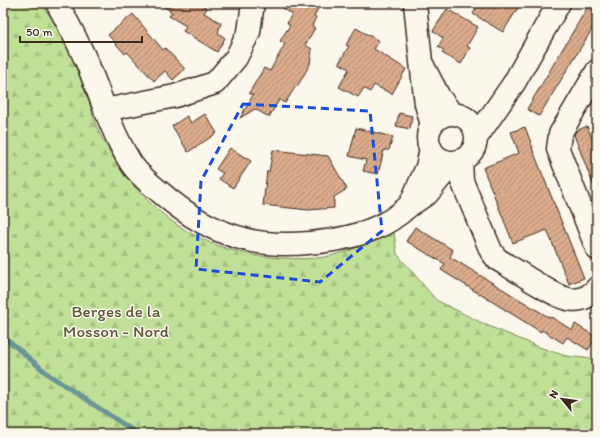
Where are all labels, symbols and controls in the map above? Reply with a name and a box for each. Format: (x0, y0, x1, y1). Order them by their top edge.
scale bar (20, 18, 142, 44)
text: 50 m (26, 25, 52, 39)
park label: Berges de la Mosson - Nord (63, 301, 169, 341)
north arrow (542, 379, 582, 419)
text: N (546, 388, 561, 401)

